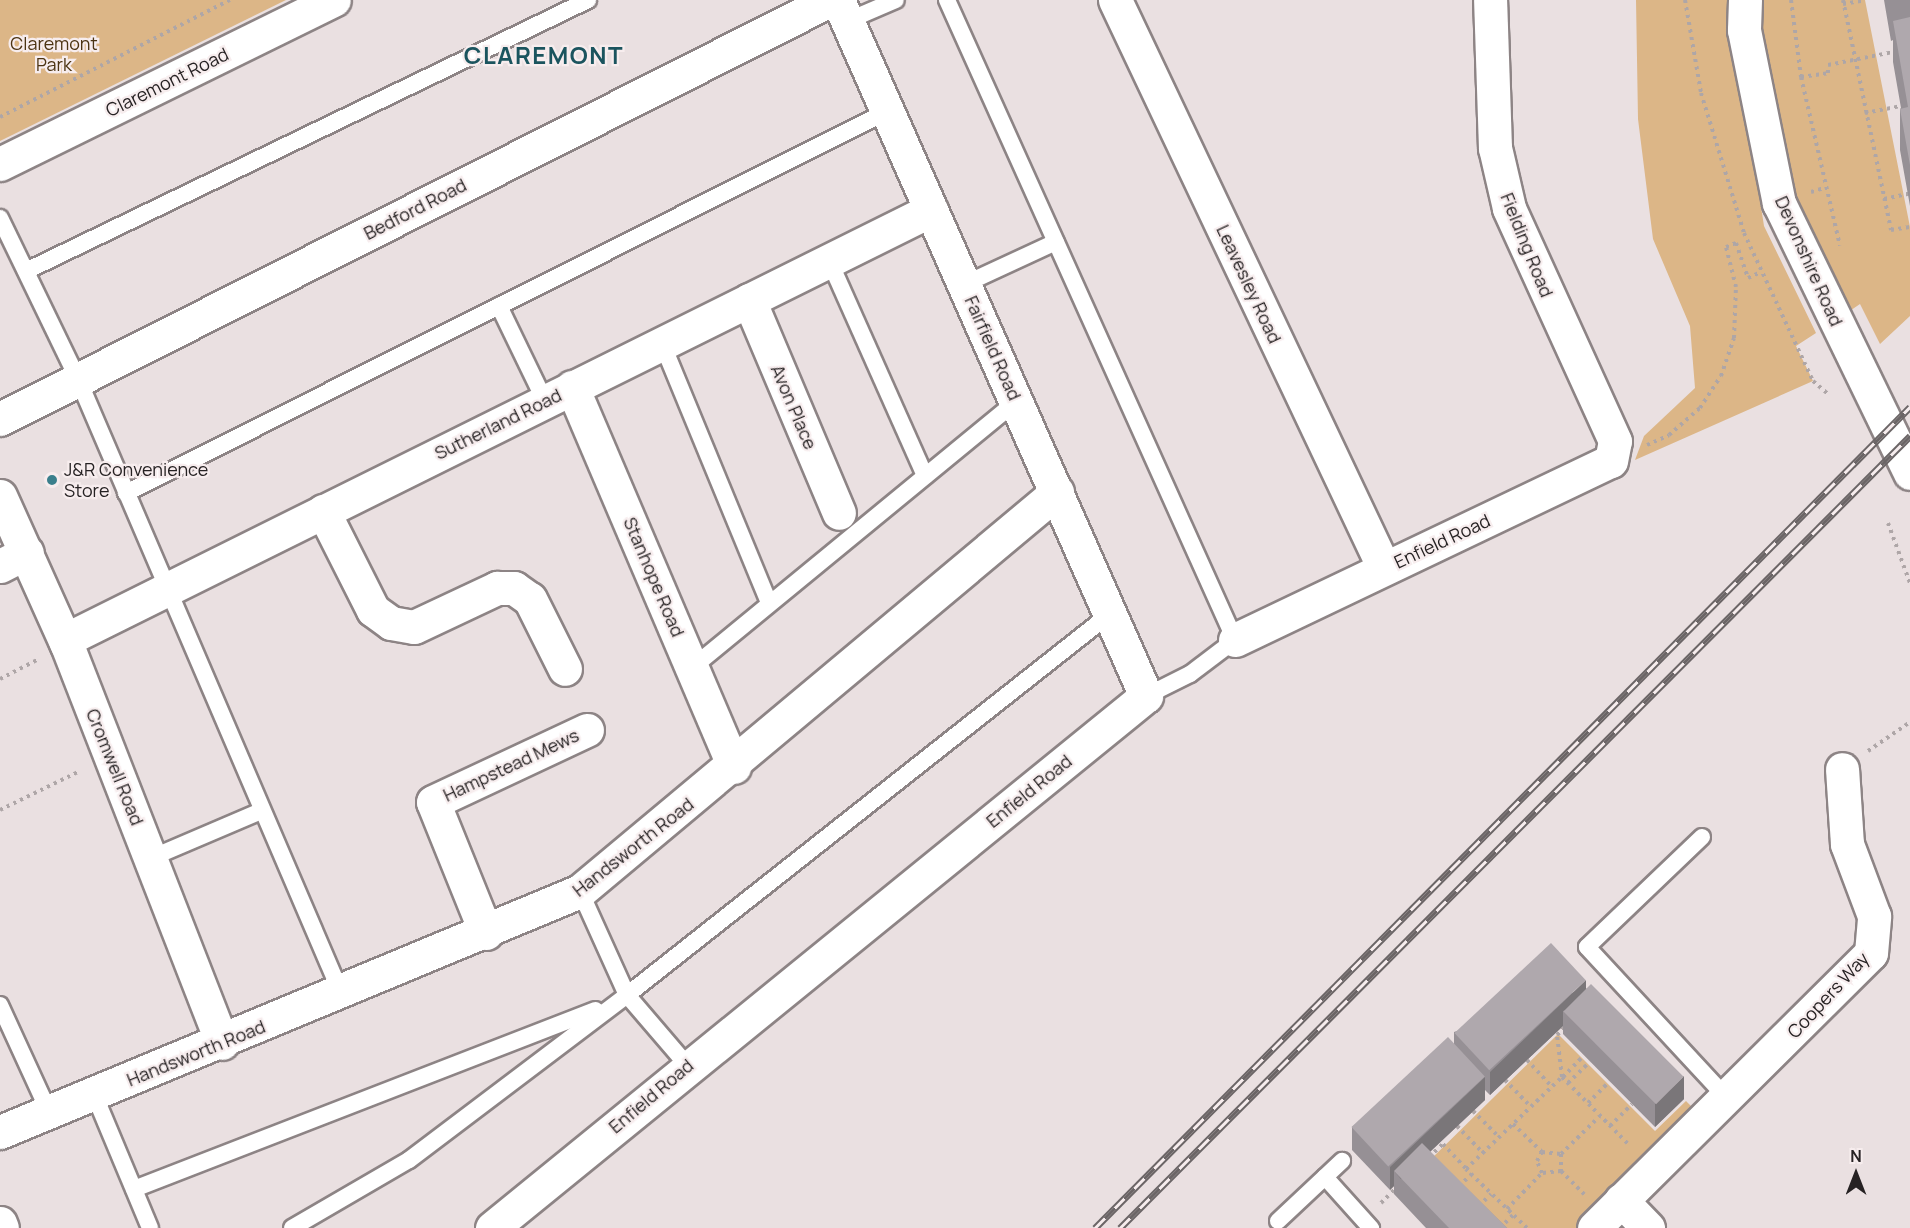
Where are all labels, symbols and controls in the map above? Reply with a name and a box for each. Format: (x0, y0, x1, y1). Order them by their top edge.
park label: Claremont Park (10, 33, 98, 76)
district label: CLAREMONT (464, 41, 624, 69)
street label: Claremont Road (102, 43, 232, 121)
street label: Bedford Road (360, 174, 470, 244)
street label: Fielding Road (1496, 190, 1558, 300)
street label: Devonshire Road (1771, 193, 1847, 329)
street label: Leavesley Road (1212, 221, 1286, 347)
street label: Fairfield Road (960, 292, 1026, 404)
street label: Avon Place (767, 361, 821, 453)
street label: Sutherland Road (431, 384, 565, 464)
place label: J&R Convenience Store (64, 459, 208, 502)
marker: J&R Convenience Store (45, 473, 59, 487)
street label: Enfield Road (1391, 509, 1493, 573)
street label: Stanhope Road (619, 514, 689, 640)
street label: Cromwell Road (82, 706, 148, 828)
street label: Hampstead Mews (440, 724, 582, 806)
street label: Enfield Road (982, 750, 1076, 832)
street label: Handsworth Road (568, 793, 698, 901)
street label: Coopers Way (1783, 948, 1873, 1042)
street label: Handsworth Road (124, 1015, 268, 1091)
street label: Enfield Road (604, 1054, 698, 1138)
north arrow (1826, 1144, 1886, 1204)
text: N (1850, 1145, 1862, 1167)

